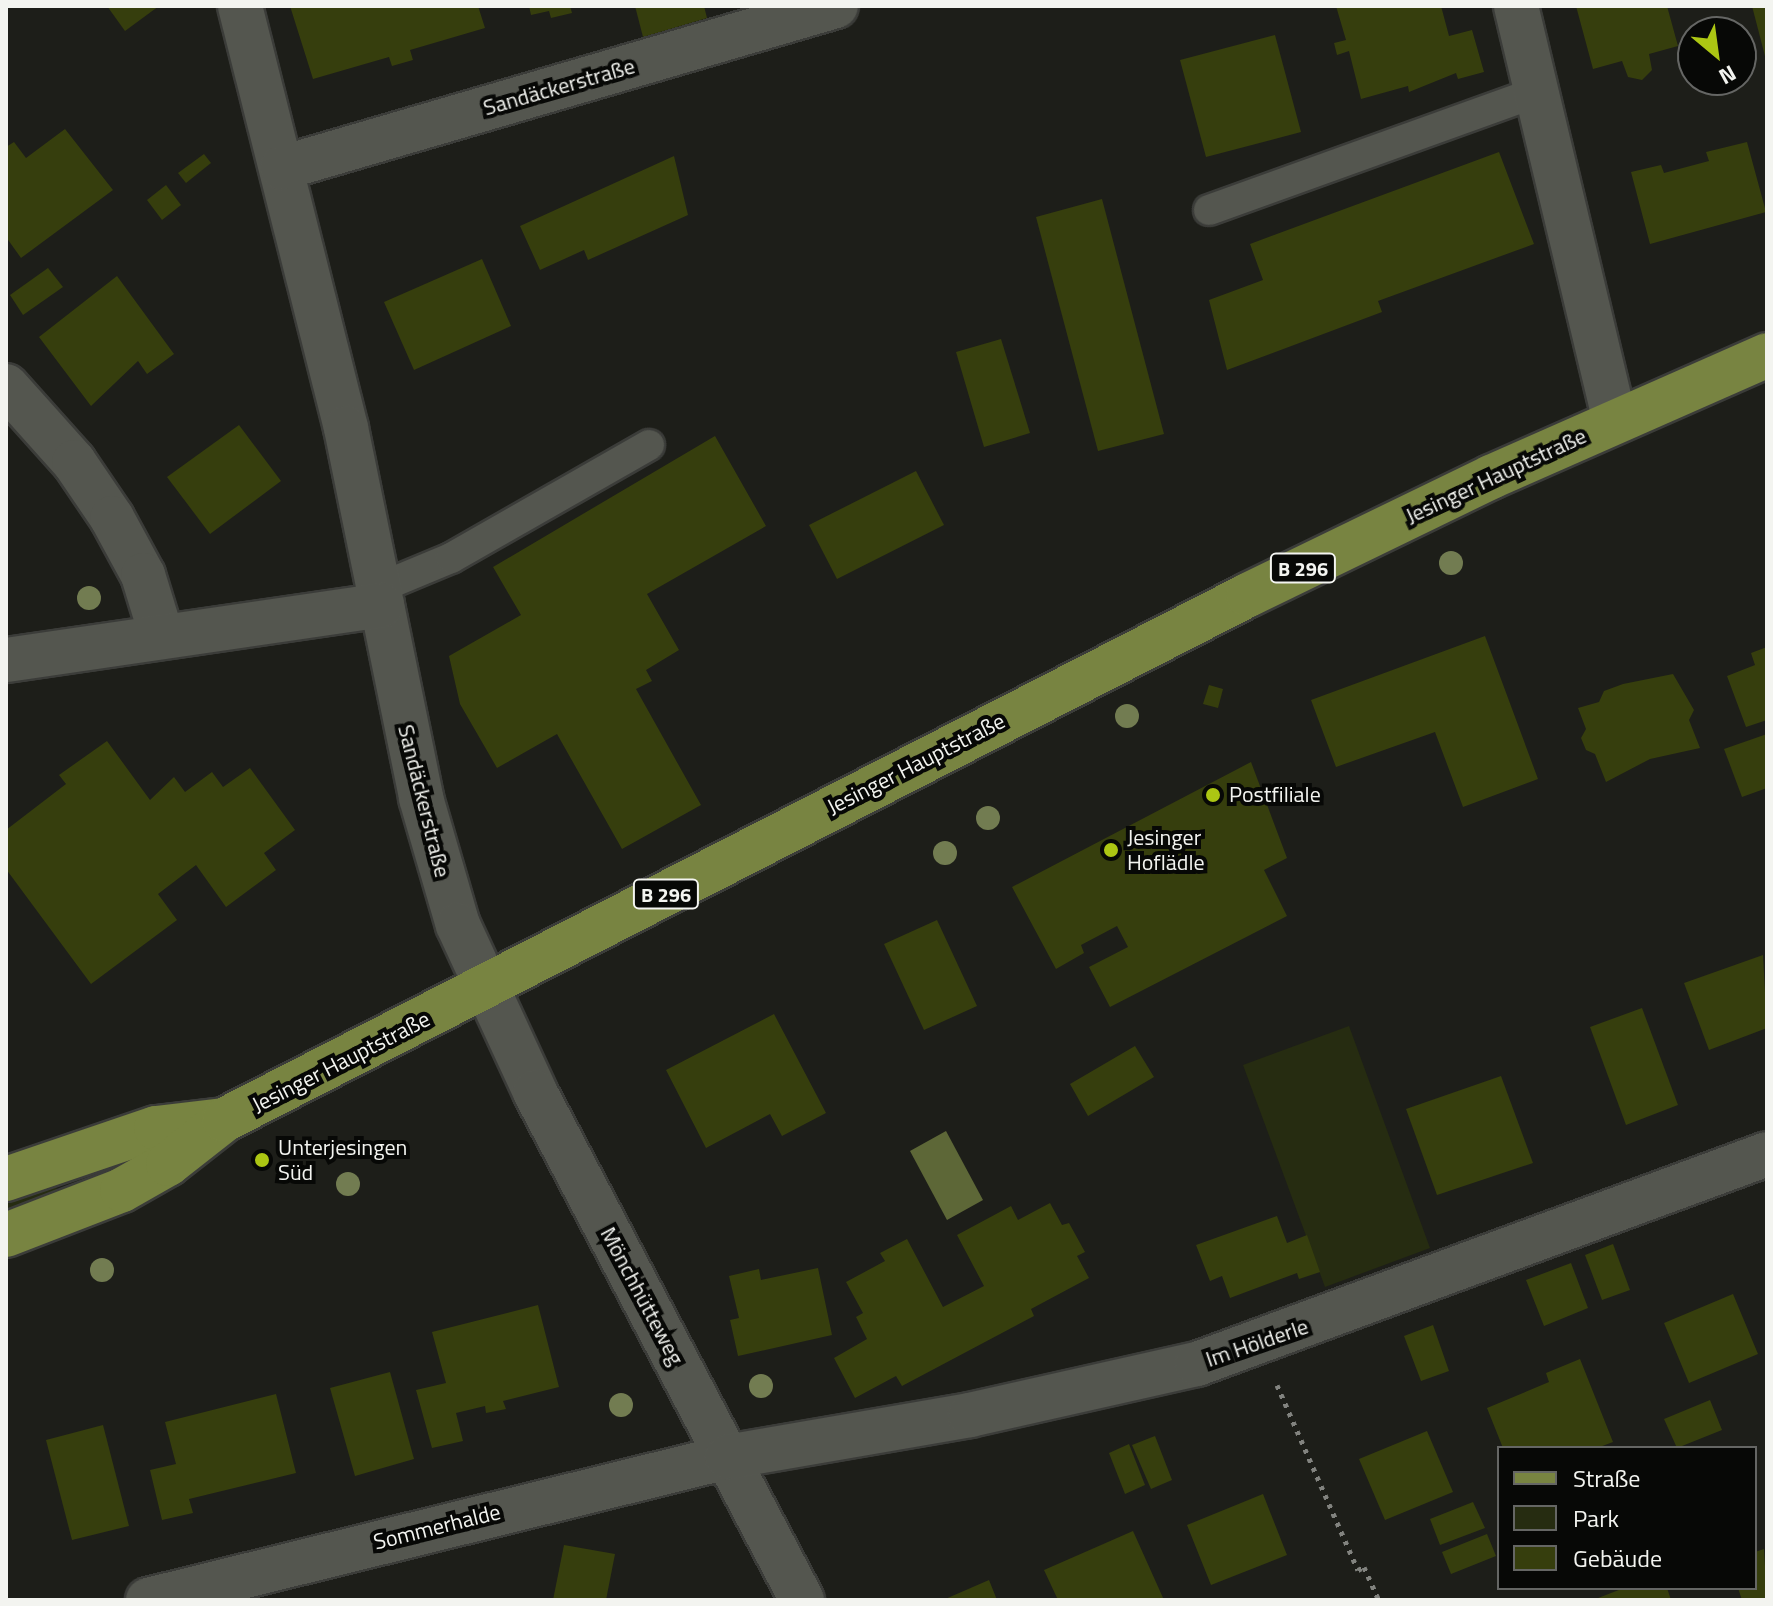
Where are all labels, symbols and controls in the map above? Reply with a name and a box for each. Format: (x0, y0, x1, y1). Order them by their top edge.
north arrow (1677, 16, 1757, 96)
street label: Sandäckerstraße (480, 53, 638, 121)
text: N (1713, 57, 1743, 94)
street label: Jesinger Hauptstraße (1402, 423, 1590, 529)
road number: B 296 (1269, 552, 1337, 584)
street label: Jesinger Hauptstraße (823, 708, 1009, 820)
street label: Sandäckerstraße (392, 722, 456, 880)
place label: Postfiliale (1229, 782, 1321, 808)
marker: Postfiliale (1204, 786, 1222, 804)
place label: Jesinger Hoflädle (1127, 824, 1205, 876)
marker: Jesinger Hoflädle (1102, 841, 1120, 859)
road number: B 296 (632, 878, 700, 910)
street label: Jesinger Hauptstraße (248, 1006, 434, 1118)
place label: Unterjesingen Süd (278, 1134, 407, 1186)
marker: Unterjesingen Süd (253, 1151, 271, 1169)
street label: Mönchhütteweg (595, 1223, 689, 1369)
street label: Im Hölderle (1202, 1313, 1312, 1373)
legend (1497, 1446, 1757, 1590)
text: Straße (1573, 1460, 1640, 1496)
street label: Sommerhalde (371, 1499, 503, 1555)
text: Park (1573, 1500, 1619, 1536)
text: Gebäude (1573, 1540, 1662, 1576)

